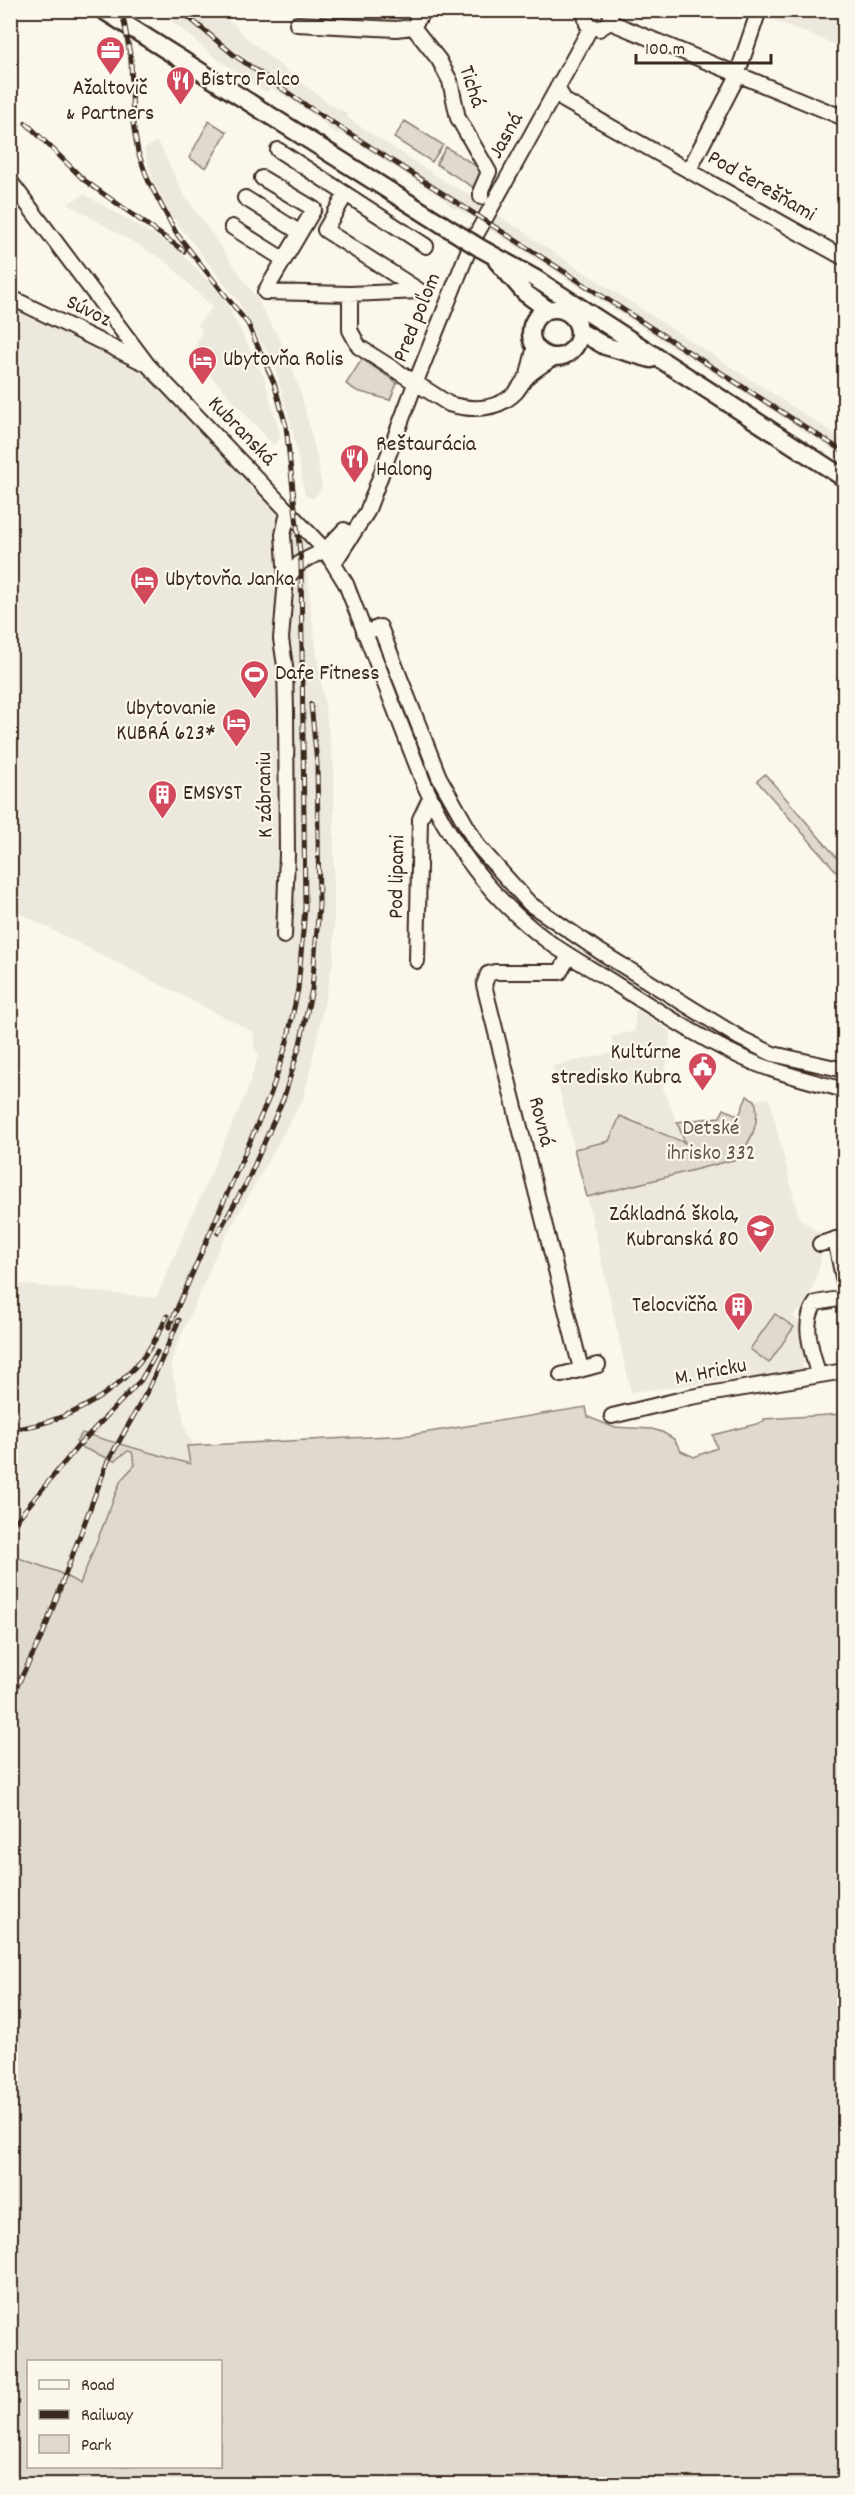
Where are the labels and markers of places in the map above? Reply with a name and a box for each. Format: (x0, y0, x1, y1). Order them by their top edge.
office icon: Ažaltovič & Partners (94, 34, 126, 76)
restaurant icon: Bistro Falco (164, 64, 196, 106)
place label: Bistro Falco (201, 65, 300, 96)
place label: Ažaltovič & Partners (66, 74, 154, 130)
hotel icon: Ubytovňa Rolis (186, 344, 218, 386)
place label: Ubytovňa Rolis (223, 345, 344, 376)
place label: Reštaurácia Halong (376, 430, 477, 486)
restaurant icon: Reštaurácia Halong (339, 442, 371, 484)
hotel icon: Ubytovňa Janka (128, 564, 160, 606)
place label: Ubytovňa Janka (165, 565, 295, 596)
sports icon: Dafe Fitness (238, 658, 270, 700)
place label: Dafe Fitness (275, 659, 379, 690)
place label: Ubytovanie KUBRÁ 623* (116, 694, 216, 750)
hotel icon: Ubytovanie KUBRÁ 623* (221, 706, 253, 748)
building icon: EMSYST (146, 778, 178, 820)
place label: EMSYST (183, 779, 242, 810)
place label: Kultúrne stredisko Kubra (551, 1038, 682, 1094)
public building icon: Kultúrne stredisko Kubra (686, 1050, 718, 1092)
place label: Základná škola, Kubranská 80 (609, 1200, 739, 1256)
school or university icon: Základná škola, Kubranská 80 (744, 1212, 776, 1254)
building icon: Telocvičňa (722, 1290, 754, 1332)
place label: Telocvičňa (632, 1291, 718, 1322)

